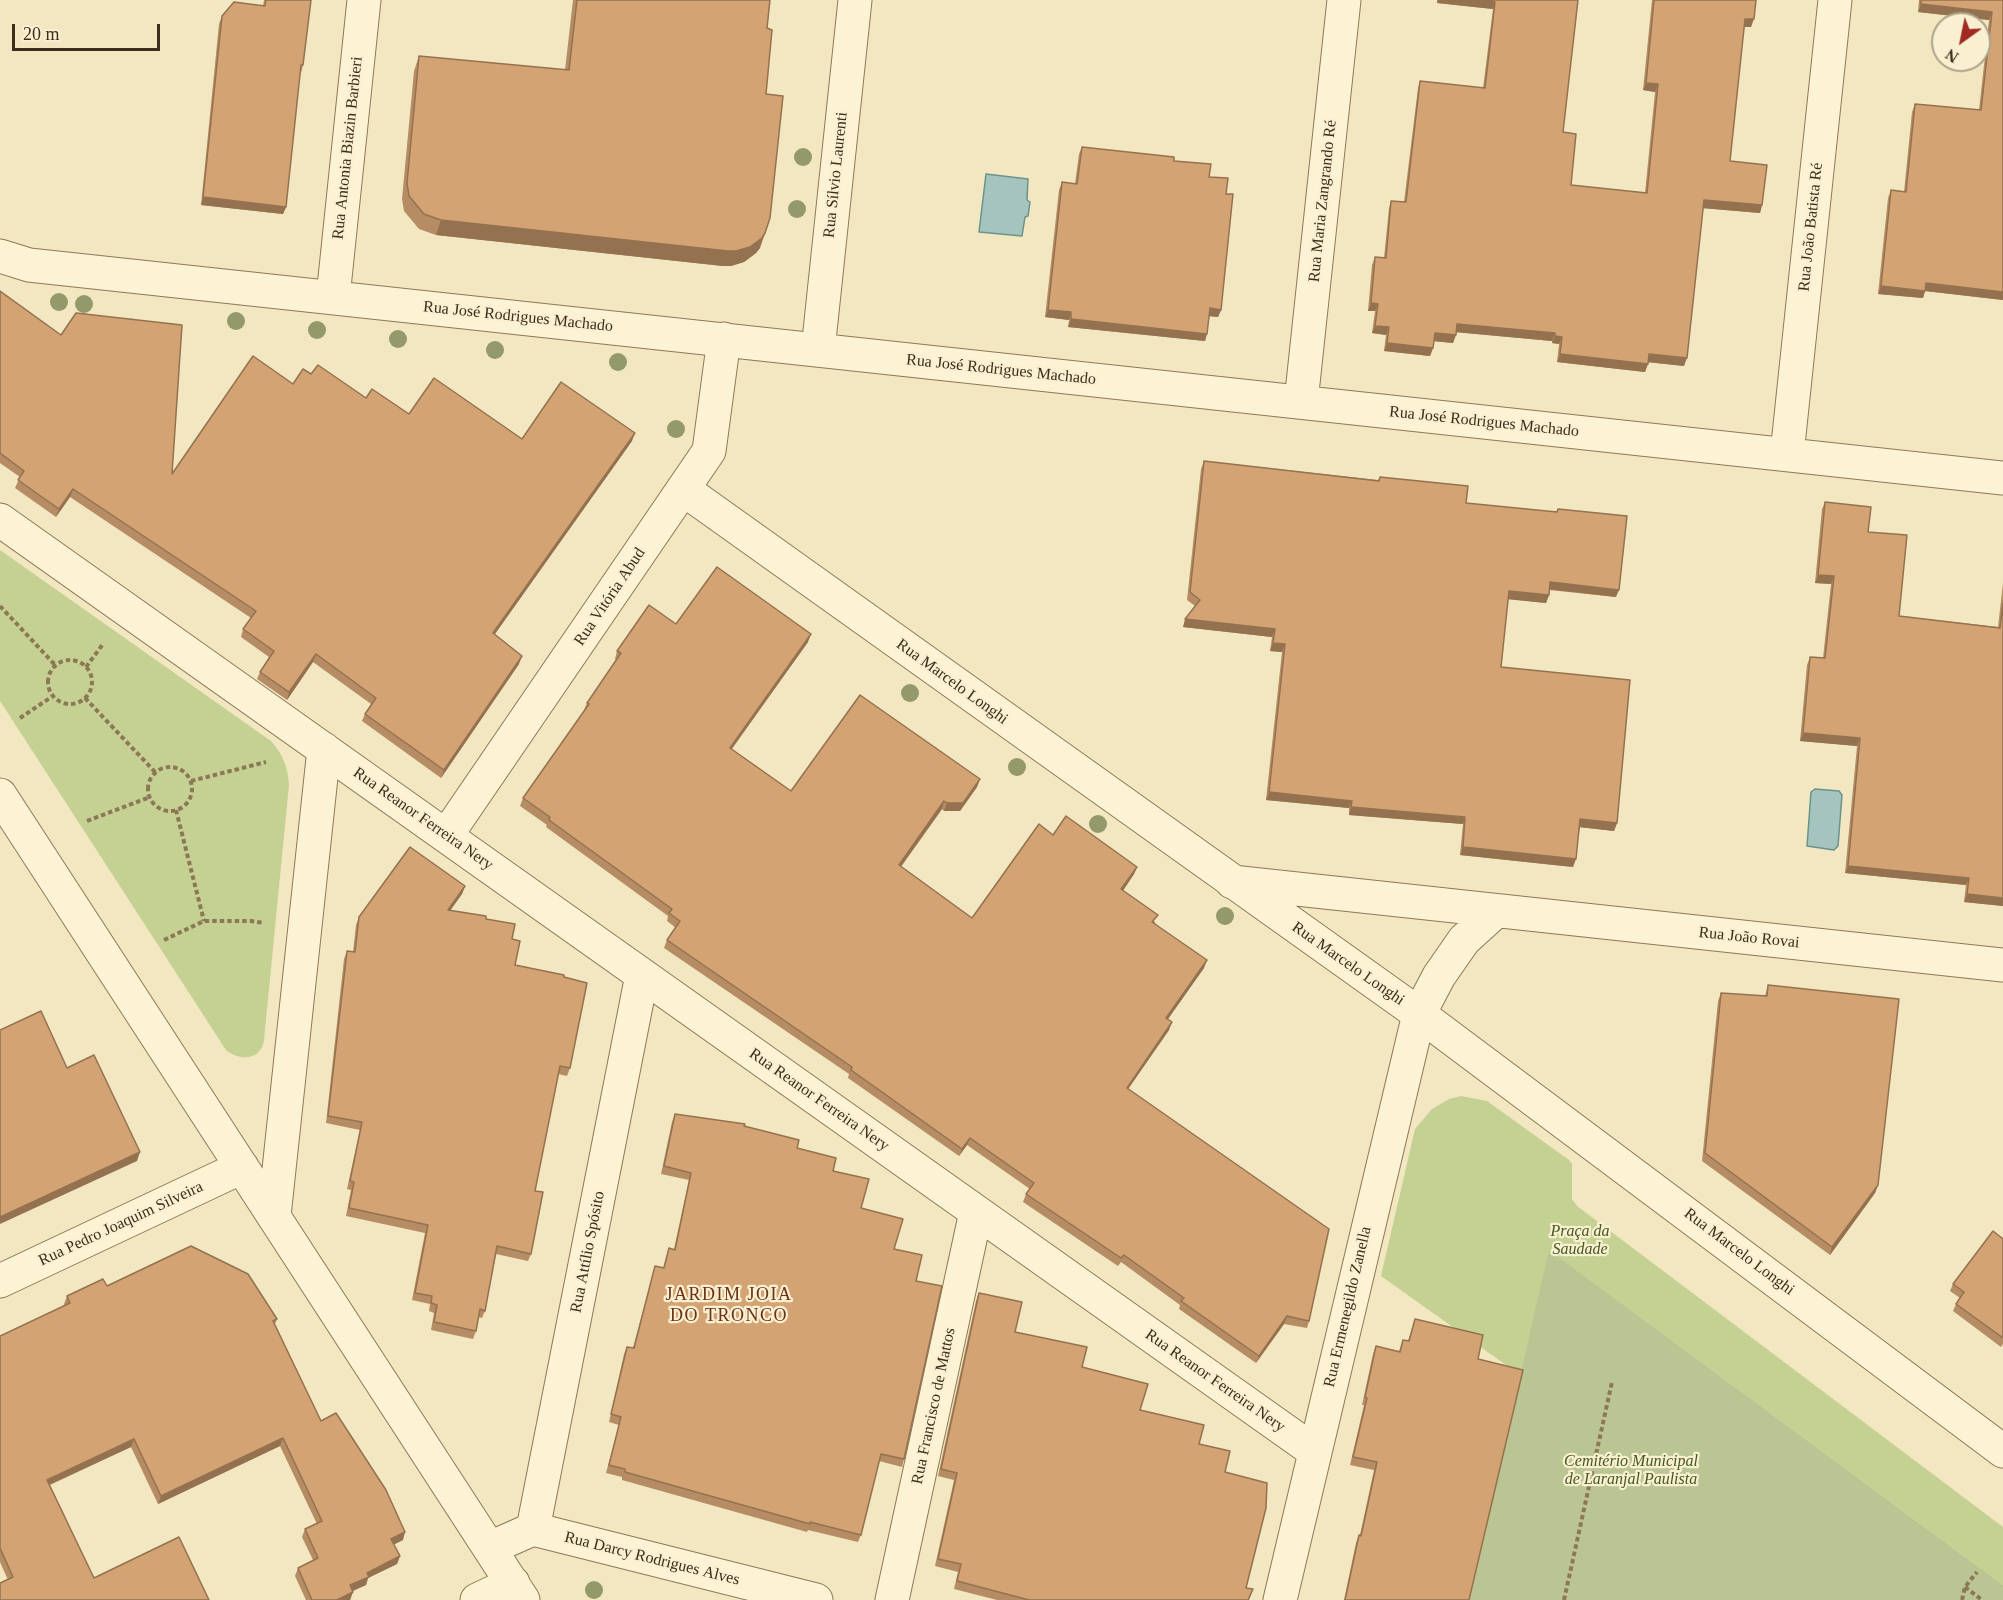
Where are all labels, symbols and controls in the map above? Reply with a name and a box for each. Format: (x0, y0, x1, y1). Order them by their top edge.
scale bar (15, 12, 164, 50)
north arrow (1931, 12, 1991, 72)
text: 20 m (23, 24, 60, 44)
text: N (1943, 46, 1961, 66)
street label: Rua Antonia Biazin Barbieri (329, 56, 367, 240)
street label: Rua Sílvio Laurenti (820, 111, 852, 239)
street label: Rua Maria Zangrando Ré (1305, 119, 1341, 283)
street label: Rua João Batista Ré (1795, 162, 1827, 292)
street label: Rua José Rodrigues Machado (422, 297, 614, 337)
street label: Rua José Rodrigues Machado (905, 350, 1097, 390)
street label: Rua José Rodrigues Machado (1388, 402, 1580, 442)
street label: Rua Vitória Abud (570, 545, 650, 649)
street label: Rua Marcelo Longhi (892, 635, 1012, 729)
street label: Rua Reanor Ferreira Nery (349, 763, 497, 875)
street label: Rua Marcelo Longhi (1288, 918, 1408, 1010)
street label: Rua João Rovai (1698, 923, 1800, 953)
street label: Rua Reanor Ferreira Nery (745, 1044, 893, 1156)
street label: Rua Pedro Joaquim Silveira (36, 1177, 206, 1271)
street label: Rua Attílio Spósito (567, 1190, 609, 1314)
street label: Rua Marcelo Longhi (1680, 1204, 1798, 1300)
park label: Praça da Saudade (1550, 1222, 1610, 1260)
street label: Rua Ermenegildo Zanella (1320, 1225, 1376, 1389)
district label: JARDIM JOIA DO TRONCO (665, 1284, 793, 1326)
street label: Rua Reanor Ferreira Nery (1141, 1325, 1289, 1437)
street label: Rua Francisco de Mattos (908, 1326, 960, 1486)
park label: Cemitério Municipal de Laranjal Paulista (1564, 1452, 1698, 1490)
street label: Rua Darcy Rodrigues Alves (562, 1528, 742, 1590)

